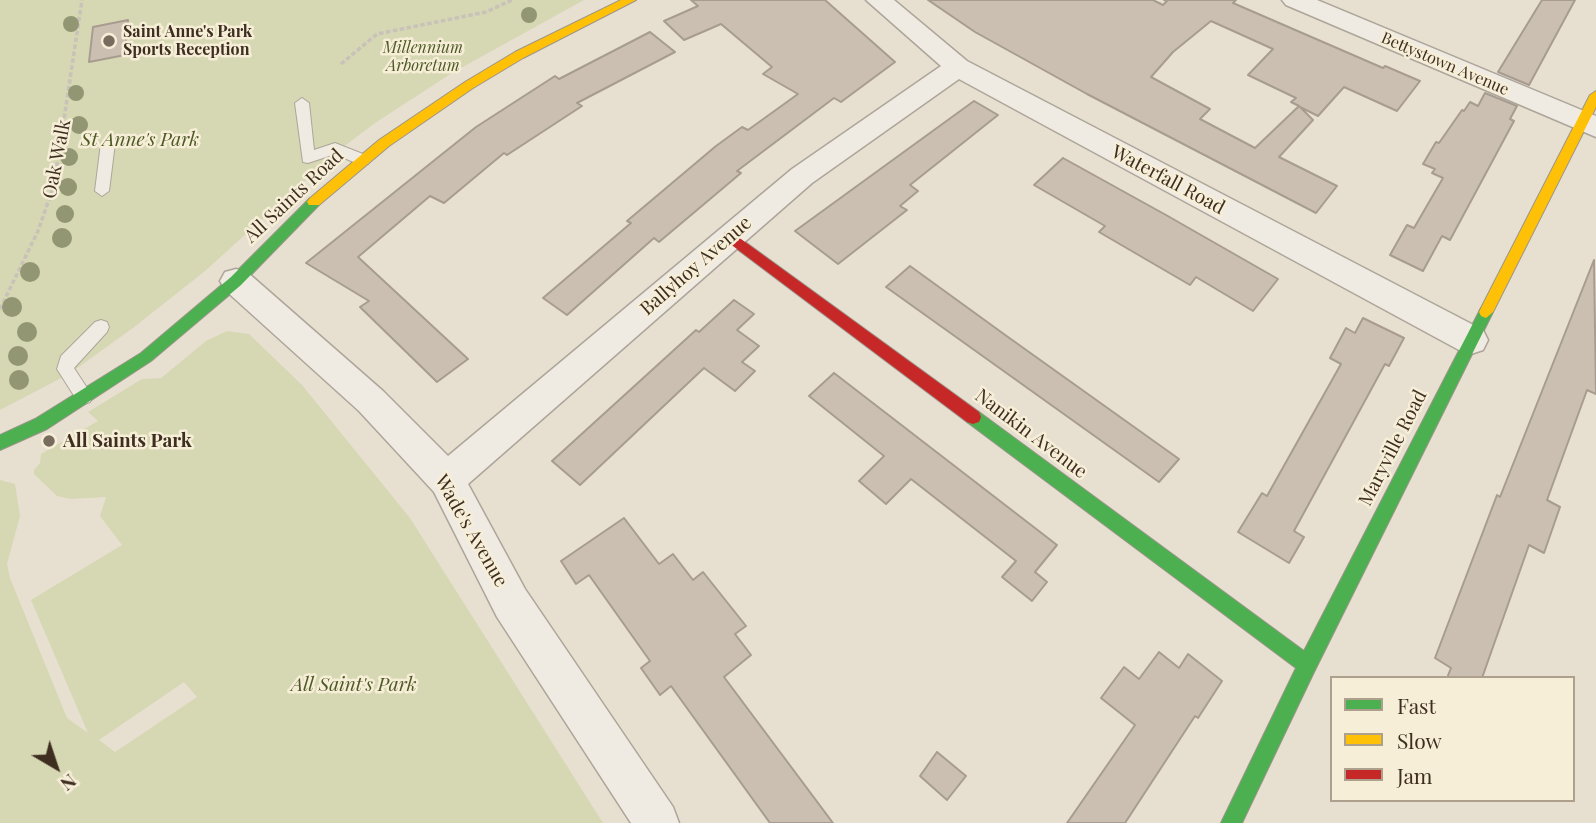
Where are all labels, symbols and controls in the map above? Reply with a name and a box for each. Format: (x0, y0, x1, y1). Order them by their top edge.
place label: Saint Anne's Park Sports Reception (123, 22, 252, 60)
street label: Bettystown Avenue (1378, 28, 1512, 100)
marker: Saint Anne's Park Sports Reception (101, 33, 117, 49)
park label: Millennium Arboretum (383, 38, 463, 76)
street label: Oak Walk (38, 117, 76, 201)
park label: St Anne's Park (81, 129, 199, 151)
street label: Waterfall Road (1107, 141, 1229, 219)
street label: All Saints Road (240, 144, 348, 248)
street label: Ballyhoy Avenue (636, 212, 756, 320)
street label: Nanikin Avenue (971, 385, 1091, 483)
street label: Maryville Road (1354, 386, 1432, 510)
place label: All Saints Park (63, 430, 192, 452)
marker: All Saints Park (41, 433, 57, 449)
street label: Wade's Avenue (430, 471, 512, 591)
park label: All Saint's Park (291, 674, 417, 696)
legend (1330, 676, 1575, 802)
text: Fast (1397, 691, 1436, 719)
text: Slow (1397, 726, 1442, 754)
north arrow (21, 732, 91, 802)
text: Jam (1397, 761, 1433, 789)
text: N (56, 769, 83, 798)

